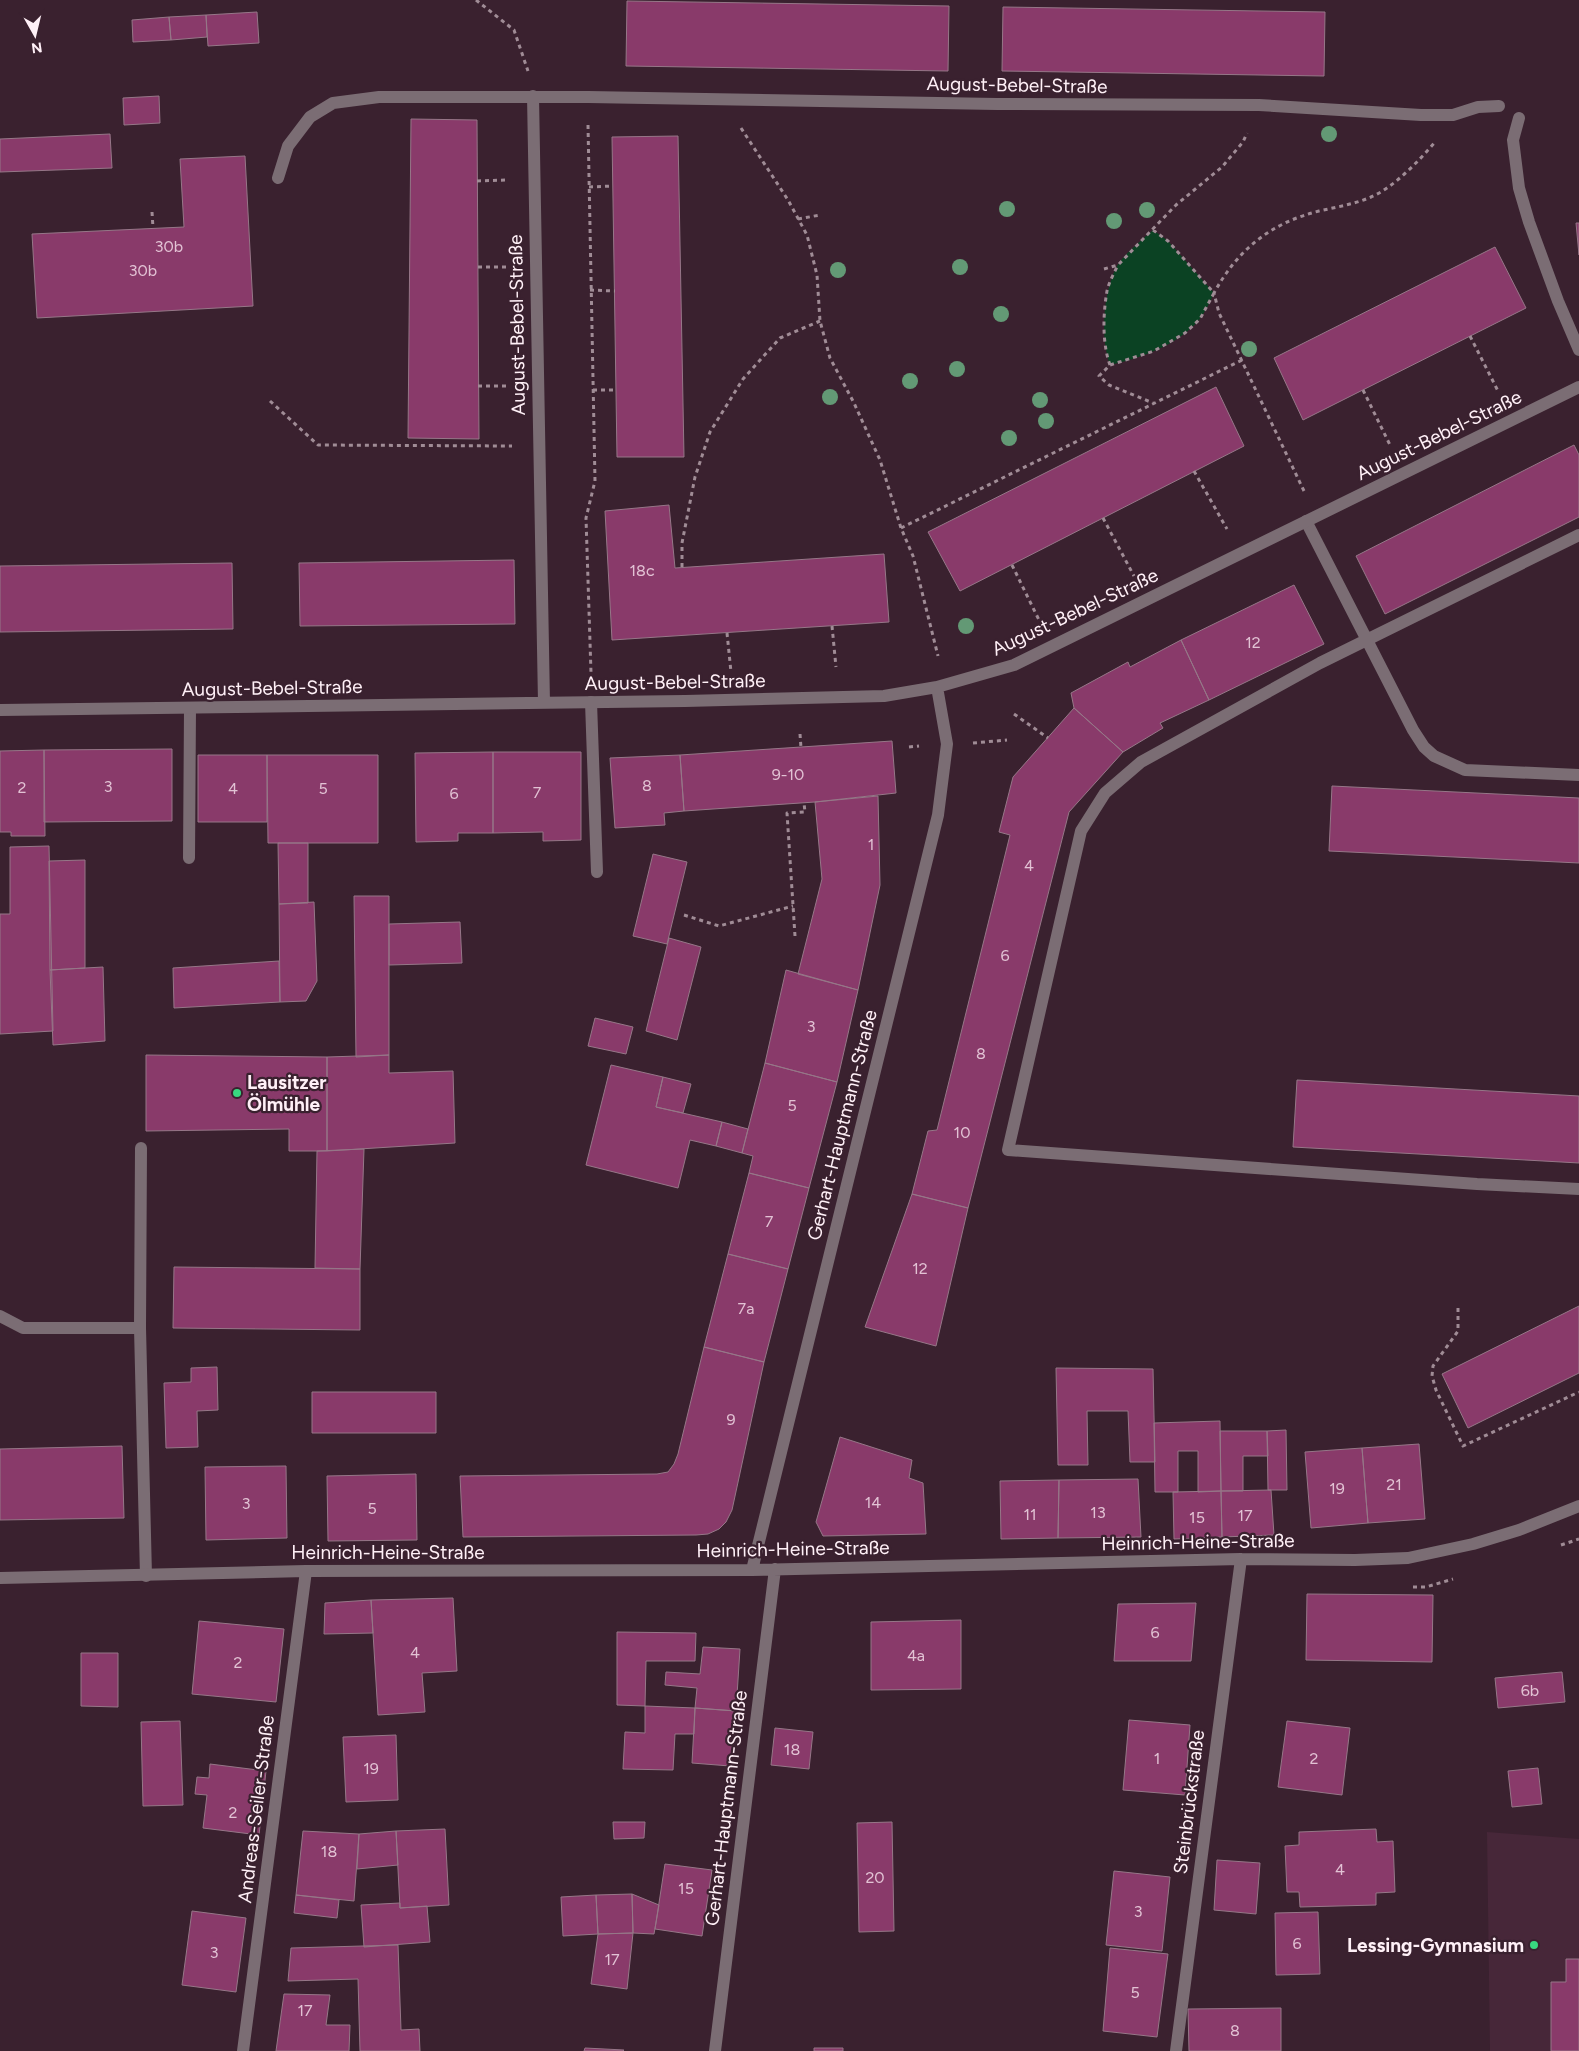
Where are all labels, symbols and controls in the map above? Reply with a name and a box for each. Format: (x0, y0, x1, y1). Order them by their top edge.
north arrow (10, 10, 60, 60)
text: N (30, 38, 43, 57)
street label: August-Bebel-Straße (926, 72, 1108, 98)
street label: August-Bebel-Straße (504, 234, 530, 416)
house number: 30b (155, 237, 183, 256)
house number: 30b (129, 261, 157, 280)
street label: August-Bebel-Straße (1353, 385, 1525, 485)
house number: 18c (629, 561, 655, 580)
street label: August-Bebel-Straße (988, 563, 1162, 661)
house number: 12 (1245, 633, 1261, 652)
street label: August-Bebel-Straße (584, 669, 766, 695)
street label: August-Bebel-Straße (181, 675, 363, 701)
house number: 9-10 (772, 765, 804, 784)
house number: 8 (642, 776, 652, 795)
house number: 3 (104, 777, 112, 796)
house number: 2 (18, 778, 26, 797)
house number: 4 (228, 779, 238, 798)
house number: 5 (318, 779, 328, 798)
house number: 7 (533, 783, 542, 802)
house number: 6 (449, 784, 459, 803)
house number: 1 (868, 835, 874, 854)
house number: 4 (1024, 856, 1034, 875)
house number: 6 (1000, 946, 1010, 965)
street label: Gerhart-Hauptmann-Straße (802, 1007, 882, 1243)
house number: 3 (807, 1017, 815, 1036)
house number: 8 (976, 1044, 986, 1063)
place label: Lausitzer Ölmühle (247, 1071, 326, 1116)
marker: Lausitzer Ölmühle (231, 1087, 243, 1099)
house number: 5 (787, 1096, 797, 1115)
house number: 10 (954, 1123, 970, 1142)
house number: 7 (765, 1212, 774, 1231)
house number: 12 (912, 1259, 928, 1278)
house number: 7a (738, 1299, 754, 1318)
house number: 9 (726, 1410, 736, 1429)
house number: 21 (1386, 1475, 1402, 1494)
house number: 19 (1329, 1479, 1345, 1498)
house number: 14 (865, 1493, 881, 1512)
house number: 3 (242, 1494, 250, 1513)
house number: 5 (367, 1499, 377, 1518)
house number: 13 (1090, 1503, 1106, 1522)
house number: 11 (1023, 1505, 1037, 1524)
house number: 17 (1237, 1506, 1253, 1525)
house number: 15 (1189, 1508, 1205, 1527)
street label: Heinrich-Heine-Straße (1101, 1529, 1295, 1555)
street label: Heinrich-Heine-Straße (696, 1536, 890, 1562)
street label: Heinrich-Heine-Straße (291, 1541, 485, 1564)
house number: 6 (1150, 1623, 1160, 1642)
house number: 4 (410, 1643, 420, 1662)
house number: 4a (907, 1646, 925, 1665)
house number: 2 (234, 1653, 242, 1672)
house number: 6b (1521, 1681, 1539, 1700)
street label: Gerhart-Hauptmann-Straße (700, 1689, 752, 1927)
street label: Andreas-Seiler-Straße (233, 1714, 279, 1904)
street label: Steinbrückstraße (1169, 1729, 1209, 1875)
house number: 18 (784, 1740, 800, 1759)
house number: 1 (1154, 1749, 1160, 1768)
house number: 2 (1310, 1749, 1318, 1768)
house number: 19 (363, 1759, 379, 1778)
house number: 2 (229, 1803, 237, 1822)
house number: 18 (321, 1842, 337, 1861)
house number: 4 (1335, 1860, 1345, 1879)
house number: 20 (865, 1868, 885, 1887)
house number: 15 (678, 1879, 694, 1898)
house number: 3 (1134, 1902, 1142, 1921)
house number: 6 (1292, 1934, 1302, 1953)
place label: Lessing-Gymnasium (1347, 1934, 1524, 1957)
marker: Lessing-Gymnasium (1528, 1939, 1540, 1951)
house number: 3 (210, 1943, 218, 1962)
house number: 17 (604, 1950, 620, 1969)
house number: 5 (1130, 1983, 1140, 2002)
house number: 17 (297, 2001, 313, 2020)
house number: 8 (1230, 2021, 1240, 2040)

